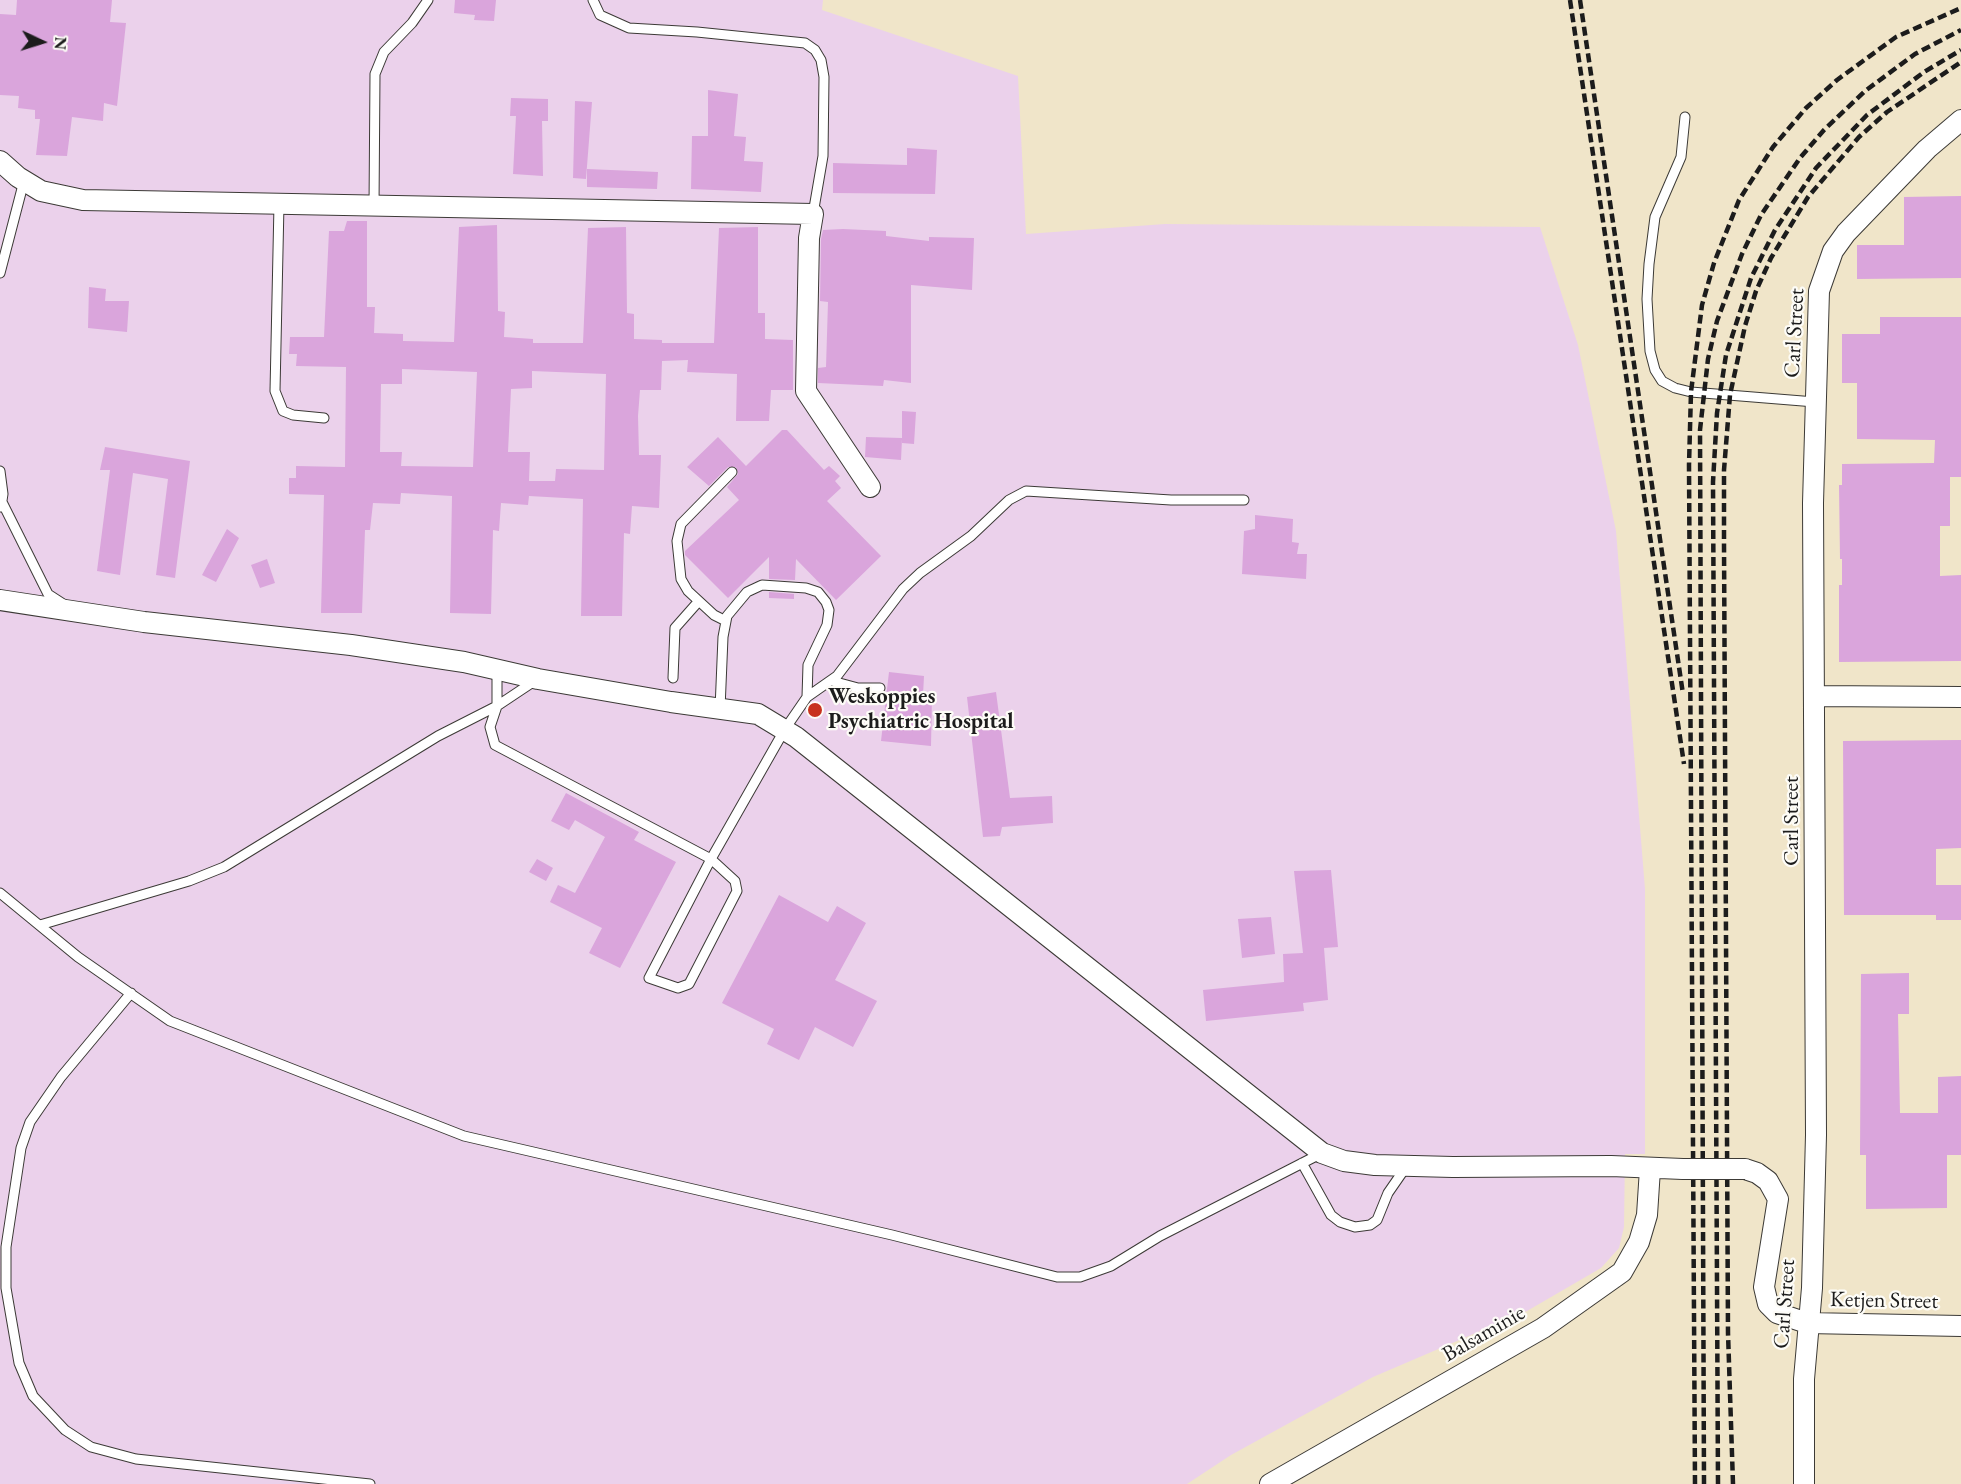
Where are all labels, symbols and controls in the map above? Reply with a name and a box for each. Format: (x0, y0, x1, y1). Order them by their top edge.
north arrow (12, 12, 72, 72)
text: N (50, 36, 71, 50)
street label: Carl Street (1779, 287, 1811, 379)
place label: Weskoppies Psychiatric Hospital (828, 684, 1014, 736)
marker: Weskoppies Psychiatric Hospital (806, 701, 824, 719)
street label: Carl Street (1779, 776, 1805, 866)
street label: Carl Street (1769, 1258, 1801, 1350)
street label: Ketjen Street (1830, 1287, 1938, 1315)
street label: Balsaminie (1438, 1300, 1530, 1368)

